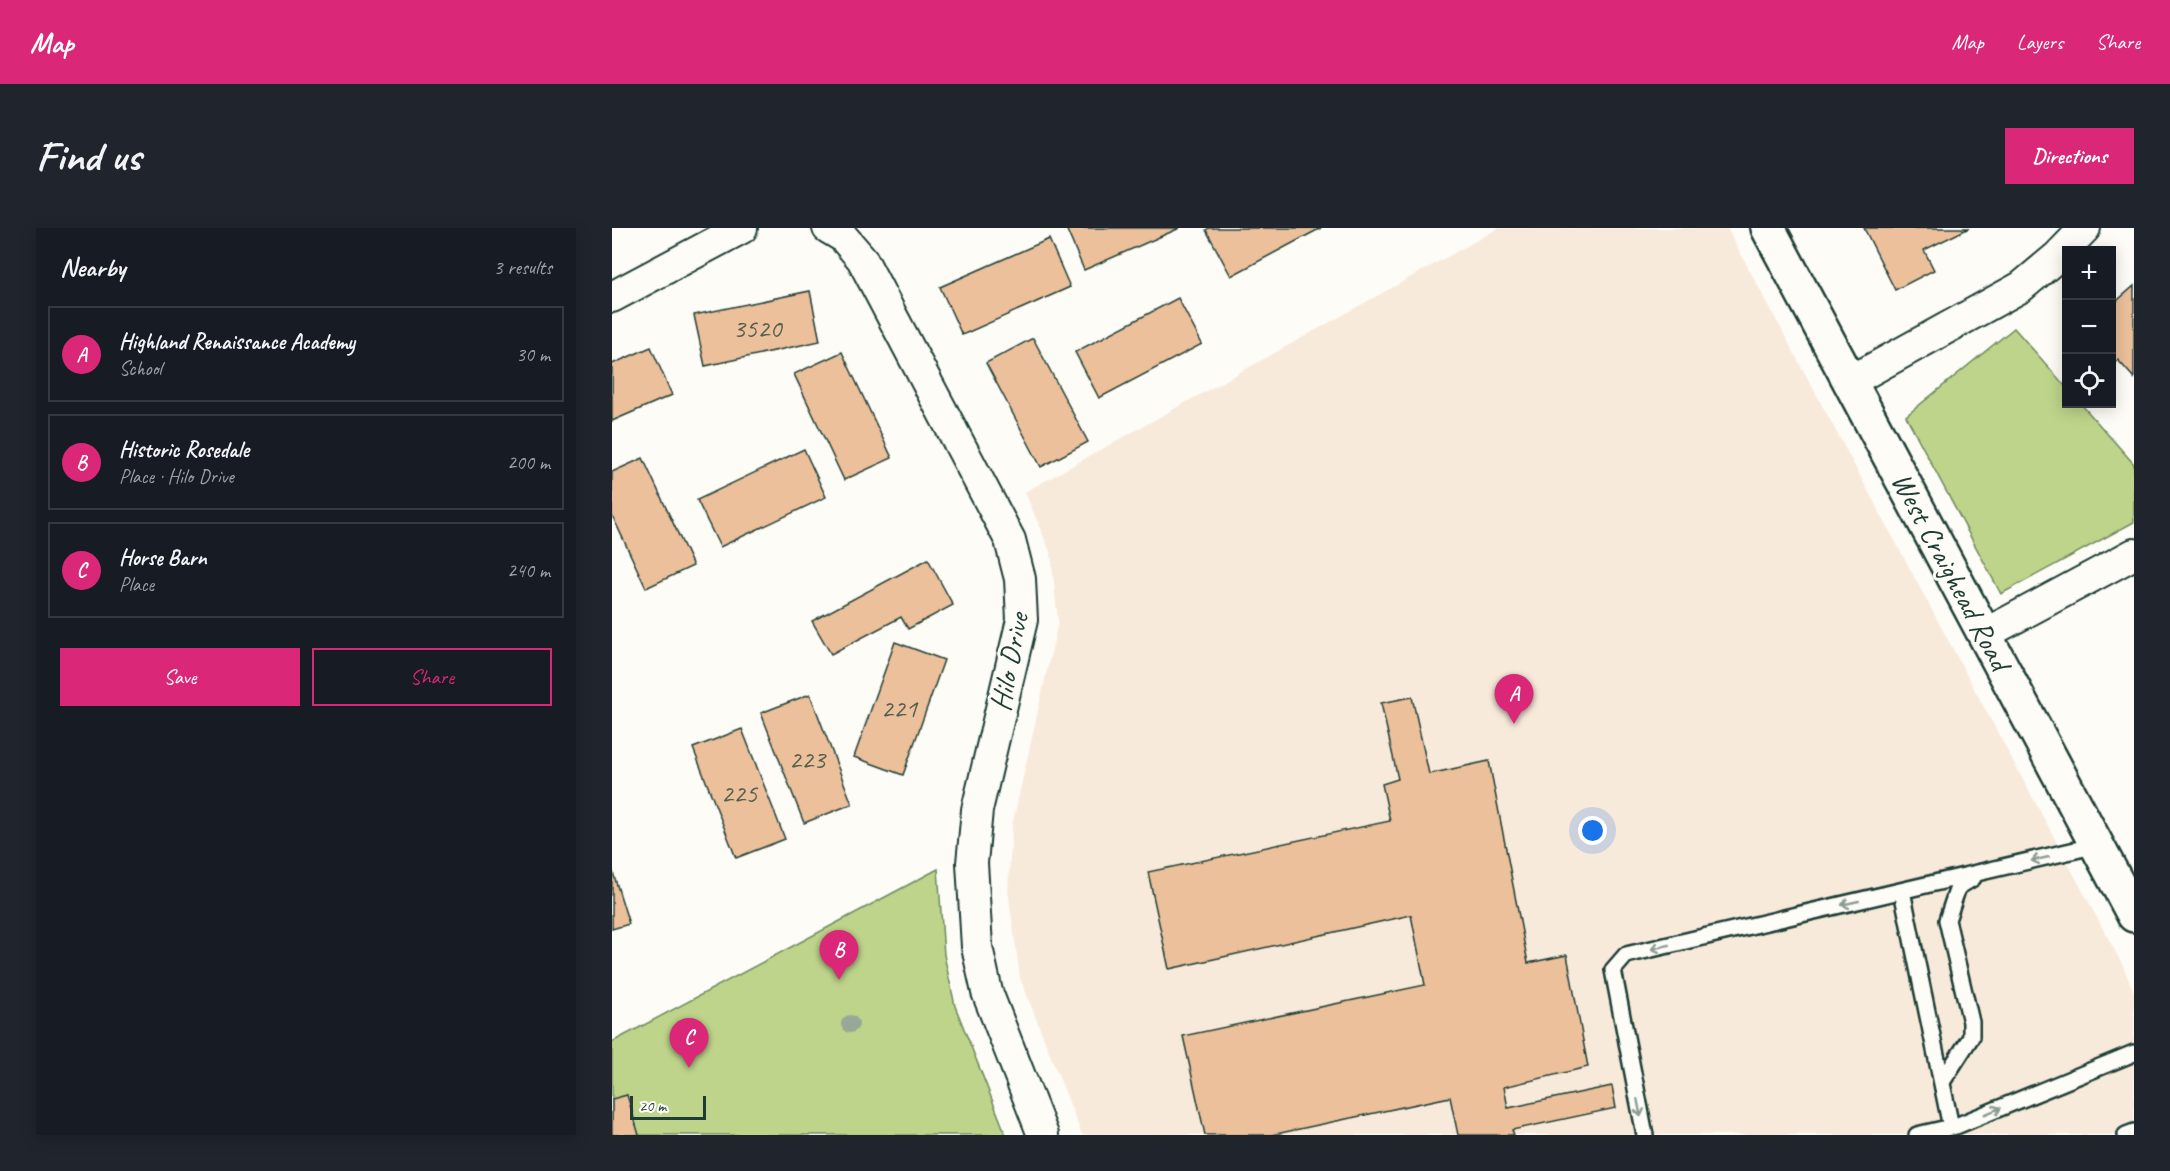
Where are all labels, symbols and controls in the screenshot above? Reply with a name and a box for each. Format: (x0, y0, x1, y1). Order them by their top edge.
text: Map (30, 25, 73, 60)
text: Map (1951, 29, 1984, 55)
text: Layers (2017, 29, 2063, 55)
text: Share (2096, 29, 2140, 55)
button: Directions (2005, 128, 2134, 184)
text: Find us (36, 130, 141, 183)
map controls (2062, 246, 2116, 408)
button: + (2062, 246, 2116, 300)
text: Nearby (60, 251, 125, 284)
text: 3 results (493, 255, 552, 280)
button: − (2062, 300, 2116, 354)
house number: 3520 (733, 311, 783, 345)
text: Highland Renaissance Academy (119, 328, 355, 356)
text: A (76, 342, 87, 367)
text: 30 m (516, 342, 550, 367)
button: locate (2062, 354, 2116, 408)
text: School (119, 356, 162, 381)
text: Historic Rosedale (119, 436, 249, 464)
text: B (76, 450, 87, 475)
text: 200 m (507, 450, 550, 475)
text: Place · Hilo Drive (119, 464, 234, 489)
street label: West Craighead Road (1883, 466, 2021, 680)
text: Horse Barn (119, 544, 207, 572)
text: C (77, 558, 86, 583)
text: 240 m (507, 558, 550, 583)
text: Place (119, 572, 154, 597)
street label: Hilo Drive (981, 608, 1038, 714)
button: Save (60, 648, 300, 706)
button: Share (312, 648, 552, 706)
pin: A (1494, 674, 1534, 724)
house number: 221 (881, 691, 919, 725)
house number: 223 (789, 742, 827, 776)
house number: 225 (721, 776, 759, 810)
your location (1578, 816, 1607, 845)
one-way arrow (2031, 853, 2050, 865)
one-way arrow (1841, 898, 1860, 909)
pin: B (820, 930, 858, 980)
one-way arrow (1651, 942, 1670, 954)
pin: C (670, 1018, 709, 1068)
scale bar (630, 1093, 706, 1120)
text: 20 m (639, 1096, 666, 1116)
one-way arrow (1634, 1097, 1645, 1117)
one-way arrow (1983, 1105, 2001, 1116)

